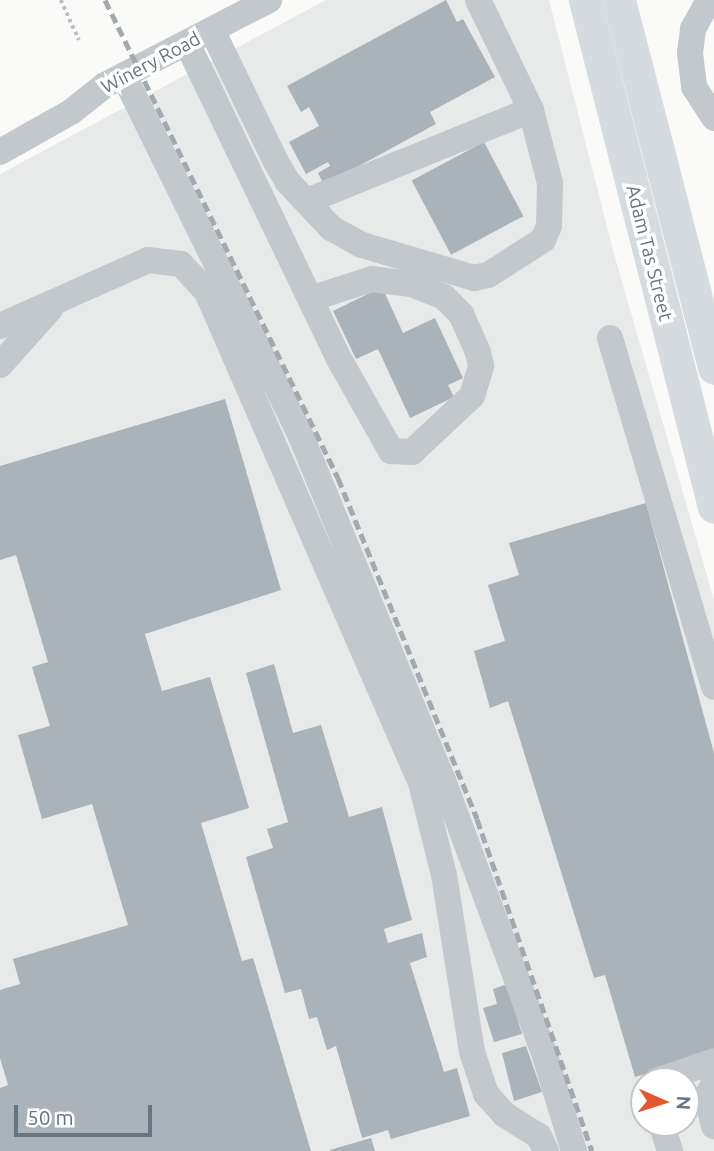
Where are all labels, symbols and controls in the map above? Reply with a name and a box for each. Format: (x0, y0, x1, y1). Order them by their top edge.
street label: Winery Road (98, 27, 204, 99)
street label: Adam Tas Street (621, 183, 677, 323)
north arrow (630, 1067, 700, 1137)
scale bar (18, 1092, 156, 1136)
text: N (673, 1095, 695, 1111)
text: 50 m (27, 1105, 74, 1129)

